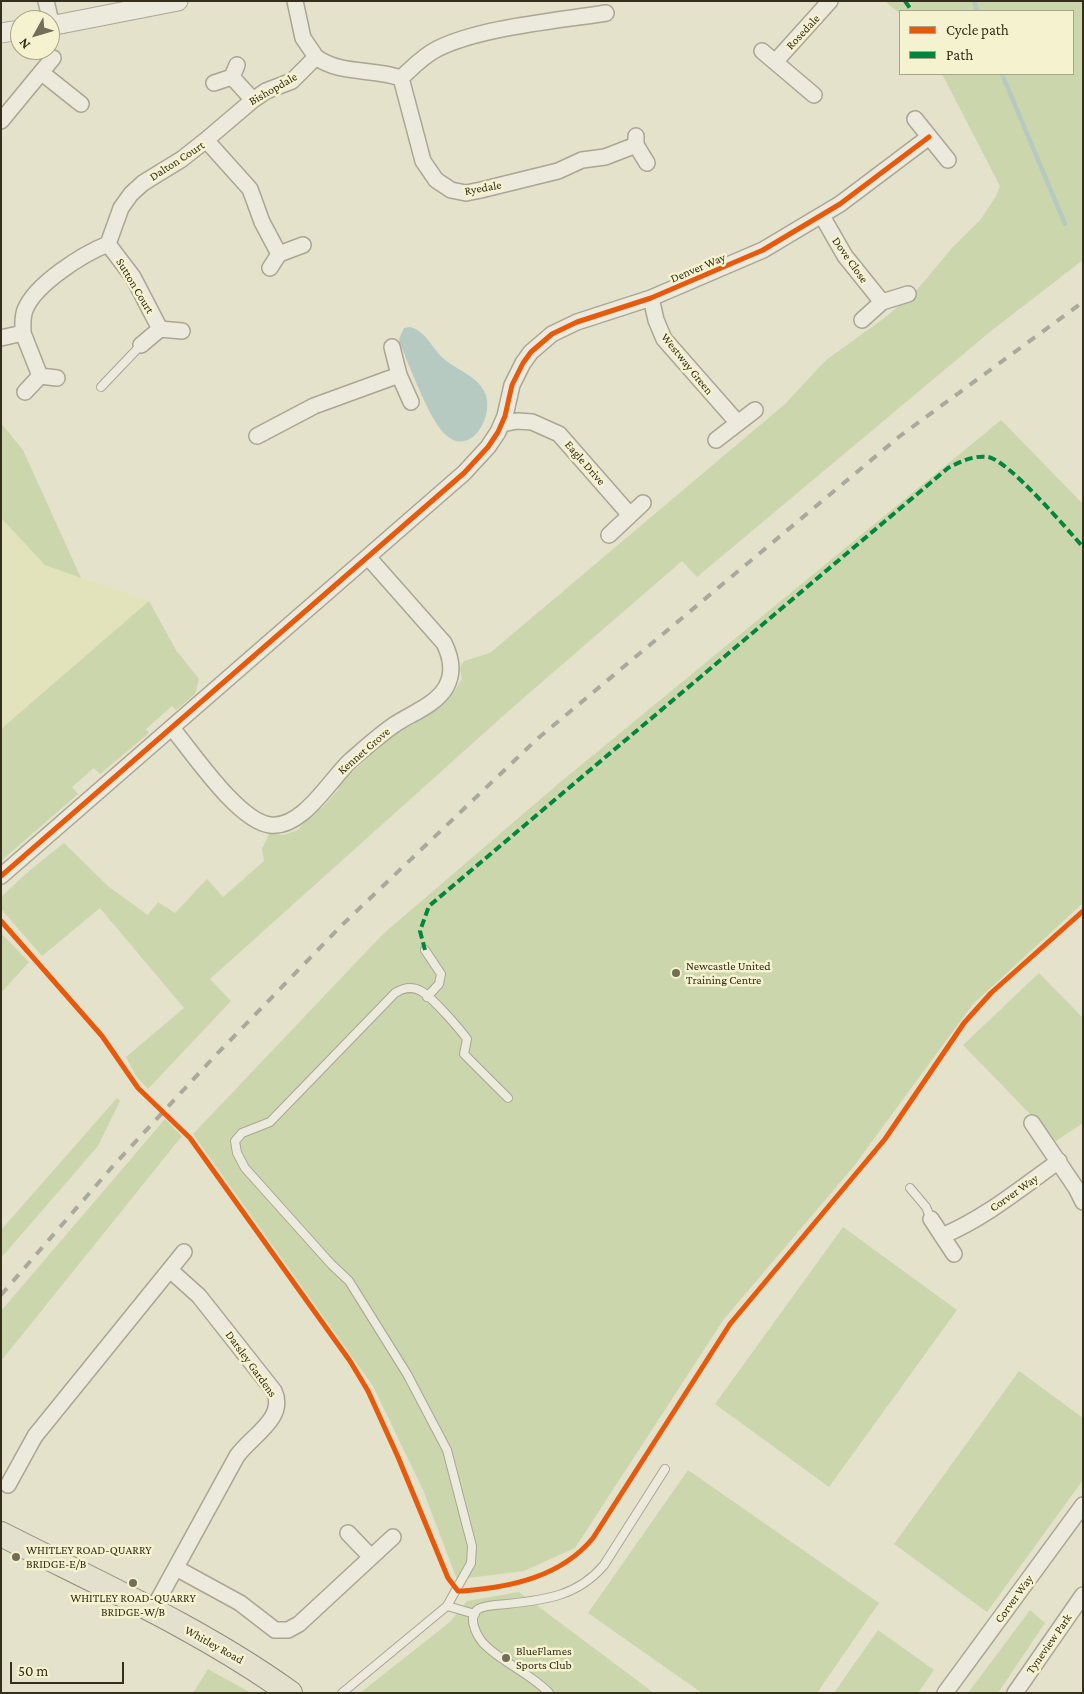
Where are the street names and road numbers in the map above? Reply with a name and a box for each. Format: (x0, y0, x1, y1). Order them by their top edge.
street label: Rosedale (783, 11, 823, 53)
street label: Bishopdale (246, 69, 300, 109)
street label: Dalton Court (147, 138, 207, 184)
street label: Ryedale (463, 178, 503, 198)
street label: Dove Close (829, 234, 871, 286)
street label: Denver Way (668, 250, 728, 286)
street label: Sutton Court (113, 256, 157, 316)
street label: Westway Green (658, 330, 716, 398)
street label: Eagle Drive (562, 438, 608, 488)
street label: Kennet Grove (335, 724, 393, 778)
street label: Corver Way (987, 1171, 1041, 1215)
street label: Darsley Gardens (222, 1328, 280, 1400)
street label: Corver Way (992, 1572, 1036, 1626)
street label: Tyneview Park (1023, 1611, 1075, 1677)
street label: Whitley Road (182, 1623, 246, 1667)

